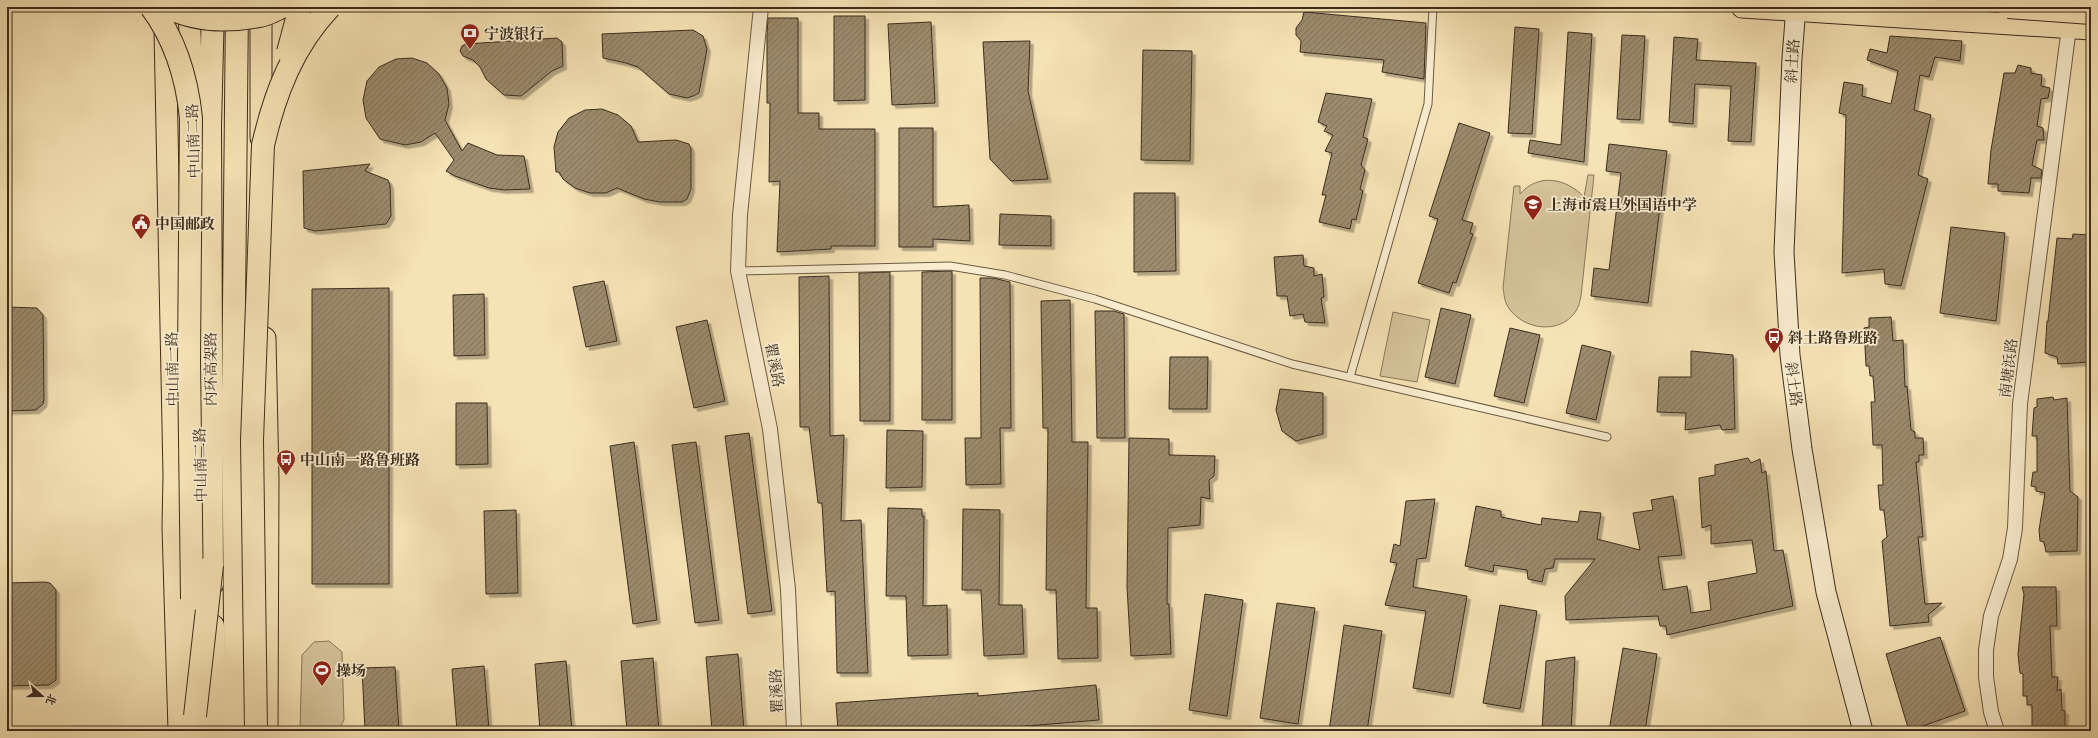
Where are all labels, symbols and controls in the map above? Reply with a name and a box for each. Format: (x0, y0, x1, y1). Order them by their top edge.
bank icon: 宁波银行 (459, 22, 481, 50)
place label: 宁波银行 (484, 24, 544, 43)
street label: 斜土路 (1781, 38, 1803, 84)
street label: 中山南二路 (182, 103, 204, 179)
school or university icon: 上海市震旦外国语中学 (1522, 193, 1544, 221)
place label: 上海市震旦外国语中学 (1547, 195, 1697, 214)
public building icon: 中国邮政 (130, 212, 152, 240)
place label: 中国邮政 (155, 214, 215, 233)
bus stop icon: 斜土路鲁班路 (1763, 326, 1785, 354)
place label: 斜土路鲁班路 (1788, 328, 1878, 347)
street label: 中山南一路 (162, 331, 182, 407)
street label: 内环高架路 (201, 331, 220, 407)
street label: 南塘浜路 (1995, 337, 2021, 399)
street label: 瞿溪路 (761, 341, 789, 389)
street label: 斜土路 (1781, 360, 1807, 408)
street label: 中山南二路 (190, 427, 210, 503)
bus stop icon: 中山南一路鲁班路 (275, 448, 297, 476)
place label: 中山南一路鲁班路 (300, 450, 420, 469)
sports icon: 操场 (311, 659, 333, 687)
place label: 操场 (336, 661, 366, 680)
street label: 瞿溪路 (766, 668, 786, 714)
north arrow (22, 676, 62, 716)
text: 北 (43, 692, 60, 707)

